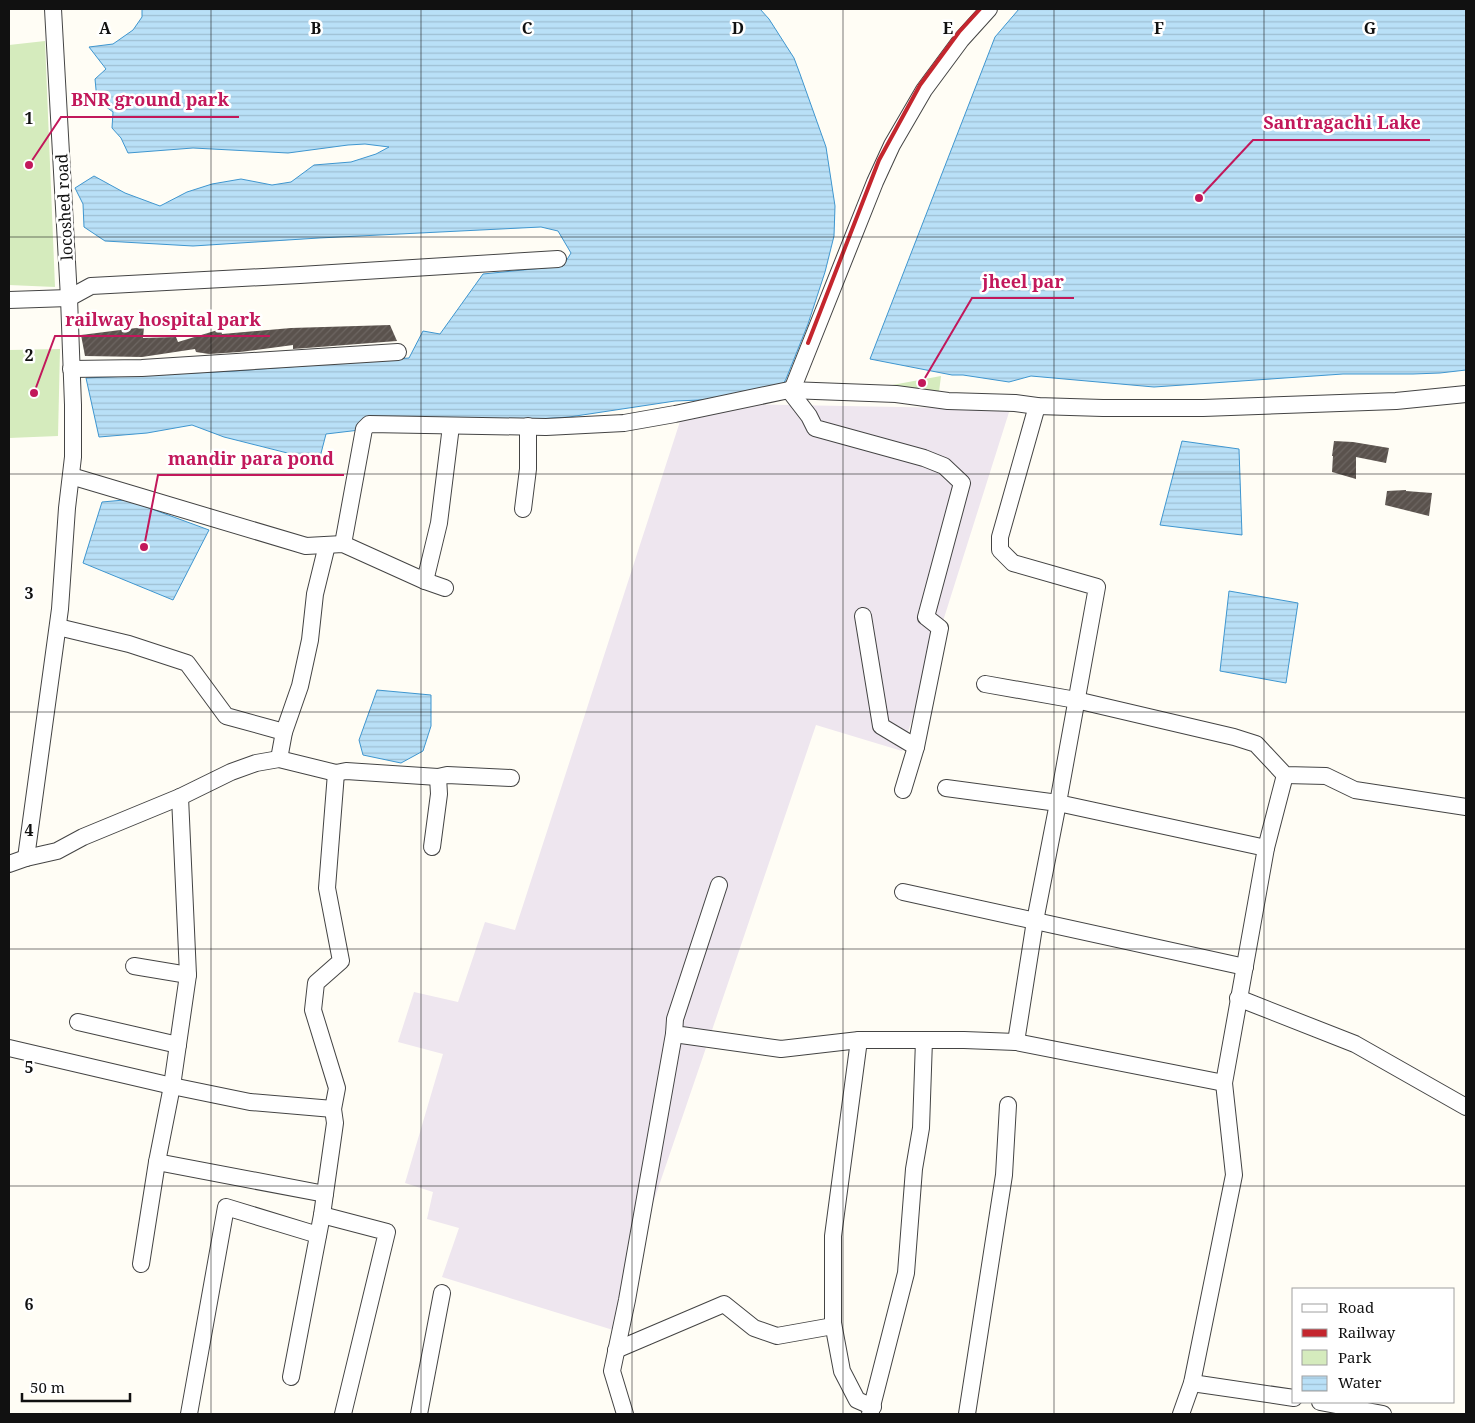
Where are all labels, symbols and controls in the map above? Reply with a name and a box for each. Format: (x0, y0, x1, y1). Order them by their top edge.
text: A (99, 17, 112, 39)
text: B (311, 17, 322, 39)
text: C (522, 17, 533, 39)
text: D (732, 17, 744, 39)
text: E (943, 17, 953, 39)
text: F (1154, 17, 1164, 39)
text: G (1364, 17, 1376, 39)
callout: BNR ground park (61, 84, 239, 117)
text: BNR ground park (71, 87, 230, 111)
text: 1 (24, 107, 34, 129)
callout: Santragachi Lake (1253, 107, 1430, 140)
text: Santragachi Lake (1263, 110, 1421, 134)
street label: locoshed road (50, 153, 78, 261)
callout: jheel par (972, 265, 1074, 298)
text: jheel par (981, 269, 1064, 293)
callout: railway hospital park (55, 303, 270, 336)
text: railway hospital park (65, 307, 261, 331)
text: 2 (24, 344, 34, 366)
callout: mandir para pond (158, 442, 344, 475)
text: mandir para pond (168, 446, 334, 470)
text: 3 (24, 582, 34, 604)
text: 4 (24, 819, 34, 841)
text: 5 (24, 1056, 34, 1078)
legend (1292, 1288, 1455, 1403)
text: 6 (24, 1293, 34, 1315)
text: Road (1338, 1297, 1374, 1317)
text: Railway (1338, 1322, 1396, 1342)
text: Park (1338, 1347, 1372, 1367)
scale bar (22, 1370, 130, 1402)
text: Water (1338, 1372, 1381, 1392)
text: 50 m (30, 1377, 65, 1397)

